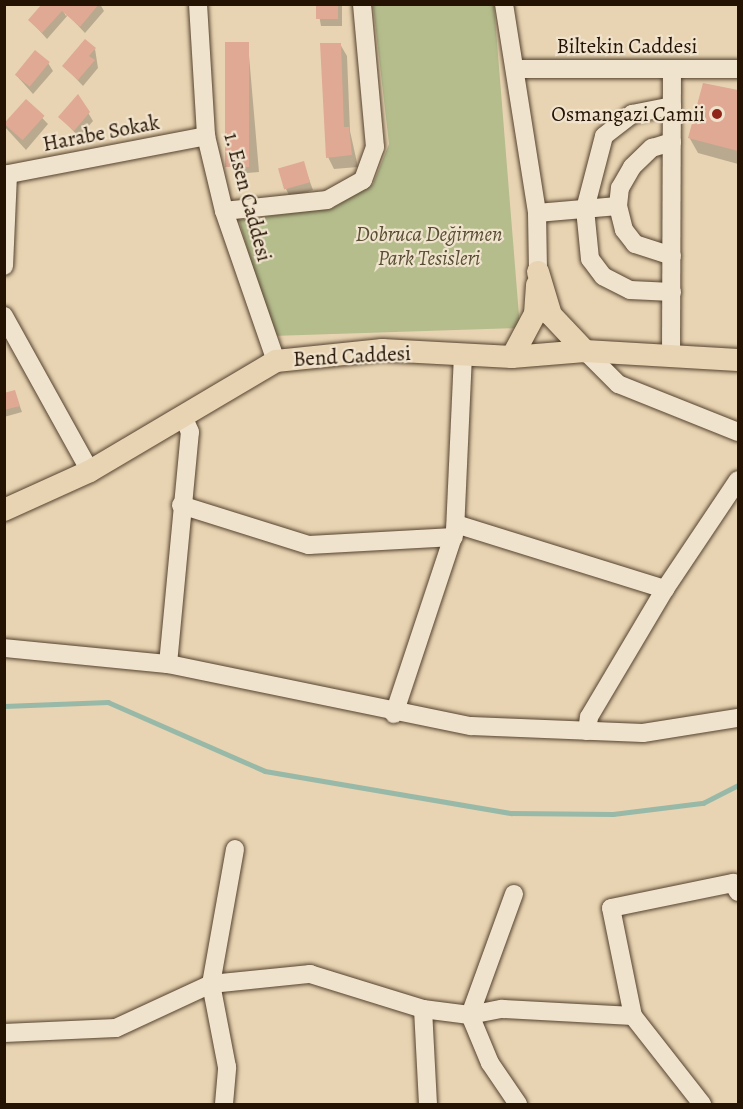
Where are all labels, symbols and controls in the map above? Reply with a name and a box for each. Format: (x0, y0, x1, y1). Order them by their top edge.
street label: Biltekin Caddesi (557, 33, 697, 59)
place label: Osmangazi Camii (551, 101, 705, 127)
marker: Osmangazi Camii (710, 107, 724, 121)
street label: Harabe Sokak (40, 109, 162, 157)
street label: 1. Esen Caddesi (219, 130, 277, 264)
park label: Dobruca Değirmen Park Tesisleri (356, 221, 502, 271)
street label: Bend Caddesi (292, 340, 412, 372)

